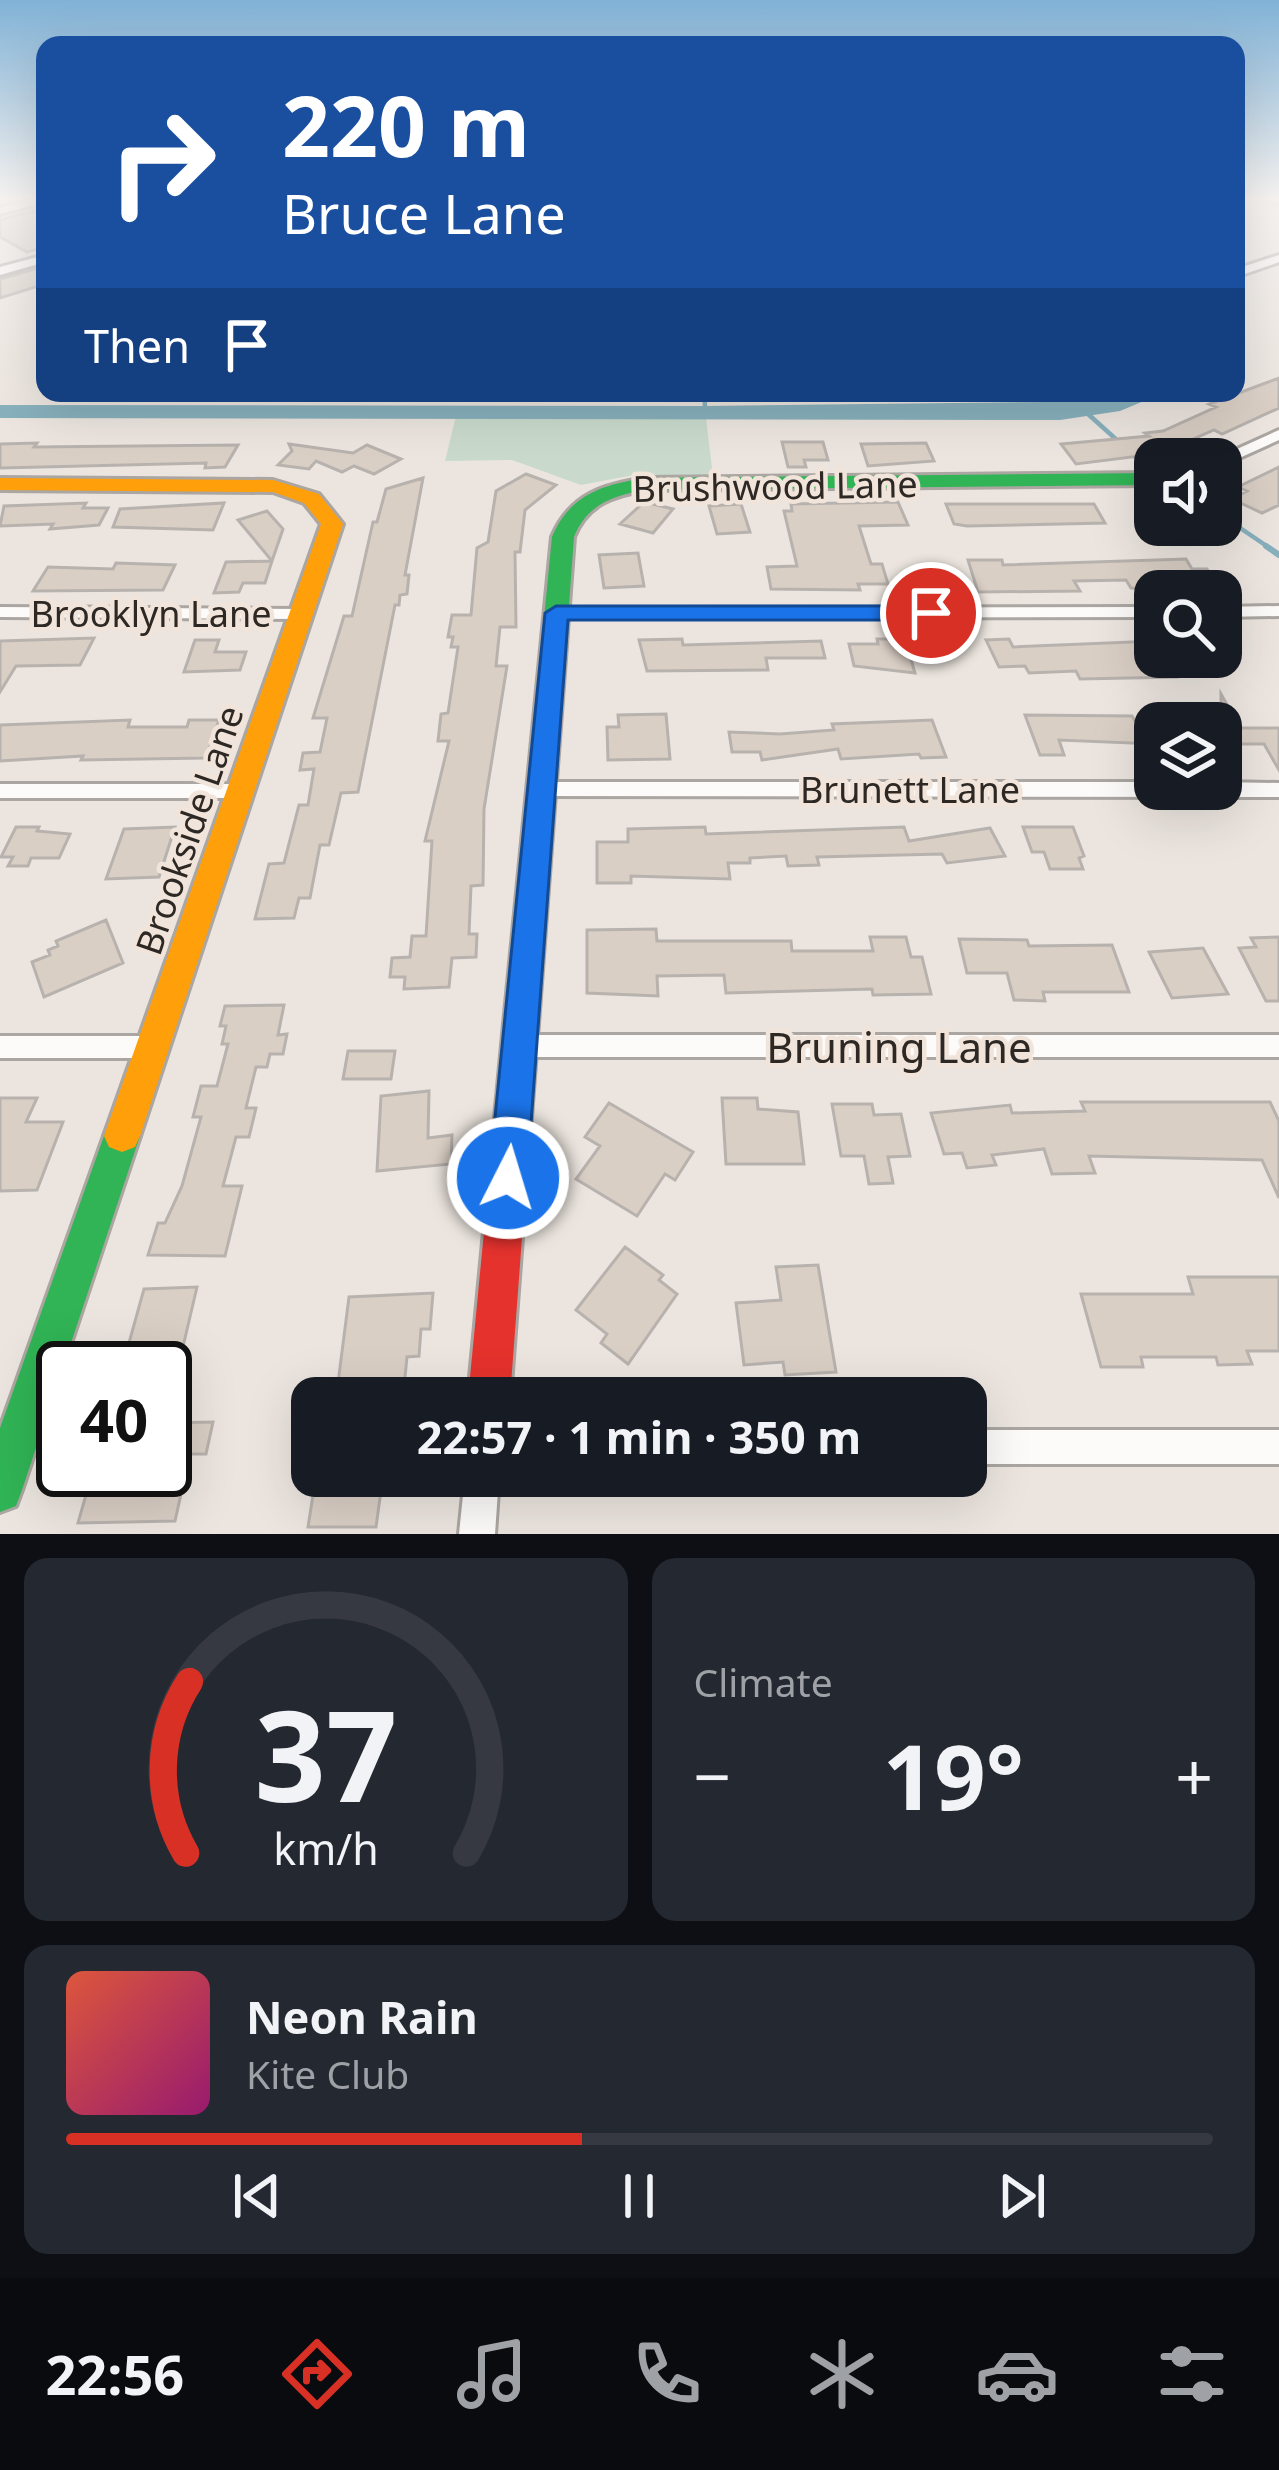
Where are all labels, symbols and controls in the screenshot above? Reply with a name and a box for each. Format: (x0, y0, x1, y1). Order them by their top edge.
text: 220 m (282, 67, 530, 182)
icon: right (84, 84, 240, 240)
text: Bruce Lane (282, 176, 566, 250)
icon: arrive (214, 312, 280, 378)
text: Then (84, 315, 190, 376)
map controls (1134, 438, 1242, 810)
button: sound (1134, 438, 1242, 546)
street label: Brushwood Lane (632, 459, 918, 513)
pin (880, 562, 982, 664)
button: search (1134, 570, 1242, 678)
icon: arrive (898, 580, 964, 646)
street label: Brooklyn Lane (30, 589, 272, 638)
street label: Brookside Lane (123, 699, 255, 961)
button: layers (1134, 702, 1242, 810)
street label: Brunett Lane (800, 765, 1020, 814)
street label: Bruning Lane (766, 1018, 1032, 1075)
position arrow (445, 1115, 571, 1241)
speed limit sign: 40 (36, 1341, 192, 1497)
text: 22:57 · 1 min · 350 m (417, 1406, 861, 1467)
text: Climate (694, 1655, 833, 1708)
text: 37 (254, 1669, 397, 1839)
text: 19° (883, 1714, 1024, 1836)
text: − (694, 1730, 731, 1820)
text: + (1175, 1730, 1213, 1820)
text: km/h (273, 1818, 378, 1877)
text: Neon Rain (246, 1986, 478, 2047)
text: Kite Club (246, 2047, 409, 2100)
icon: previous (224, 2163, 290, 2229)
icon: pause (606, 2163, 672, 2229)
icon: next (989, 2163, 1055, 2229)
icon: directions (275, 2332, 359, 2416)
icon: music (450, 2332, 534, 2416)
icon: phone (625, 2332, 709, 2416)
icon: climate (800, 2332, 884, 2416)
icon: car (975, 2332, 1059, 2416)
icon: filters (1150, 2332, 1234, 2416)
text: 22:56 (45, 2337, 184, 2411)

